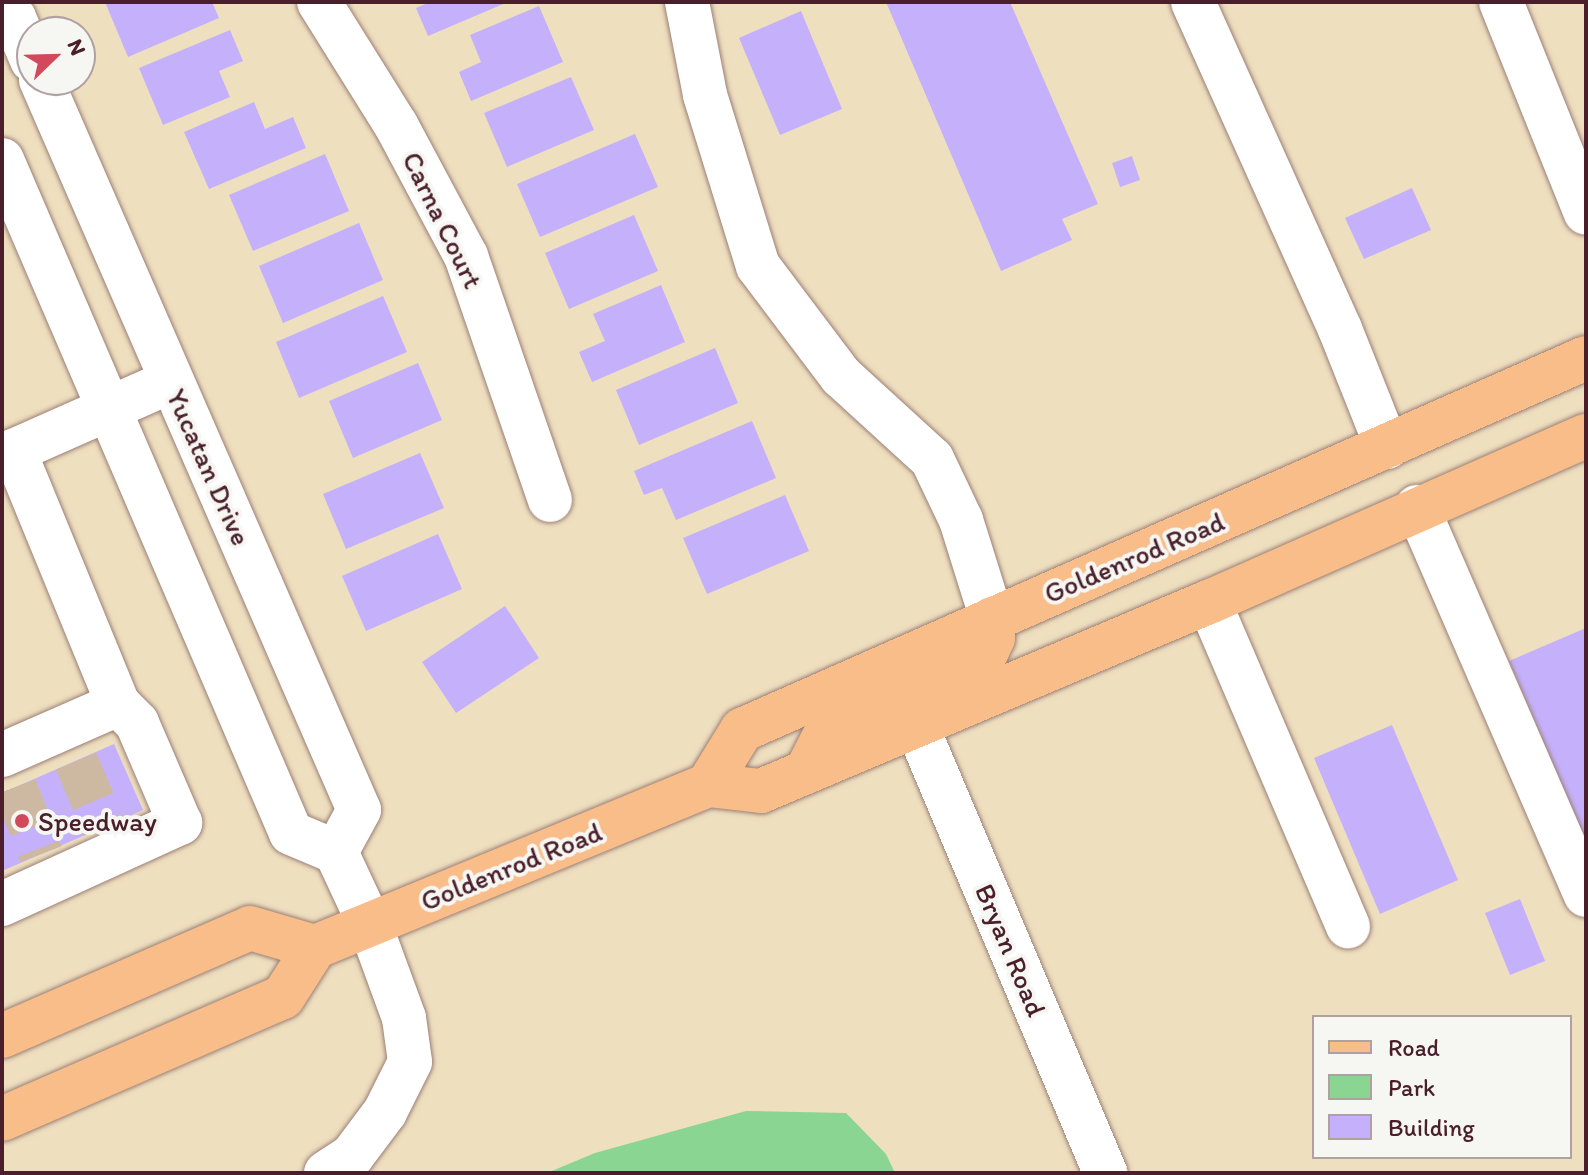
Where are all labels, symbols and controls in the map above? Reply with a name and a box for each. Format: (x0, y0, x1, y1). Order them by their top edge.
north arrow (16, 16, 96, 96)
text: N (61, 35, 92, 59)
street label: Carna Court (395, 146, 491, 294)
street label: Yucatan Drive (160, 384, 258, 550)
street label: Goldenrod Road (1039, 504, 1229, 610)
place label: Speedway (38, 804, 157, 838)
marker: Speedway (13, 812, 31, 830)
street label: Goldenrod Road (415, 814, 607, 918)
street label: Bryan Road (968, 879, 1054, 1021)
legend (1312, 1015, 1572, 1159)
text: Road (1388, 1033, 1440, 1062)
text: Park (1388, 1073, 1435, 1102)
text: Building (1388, 1113, 1475, 1142)

